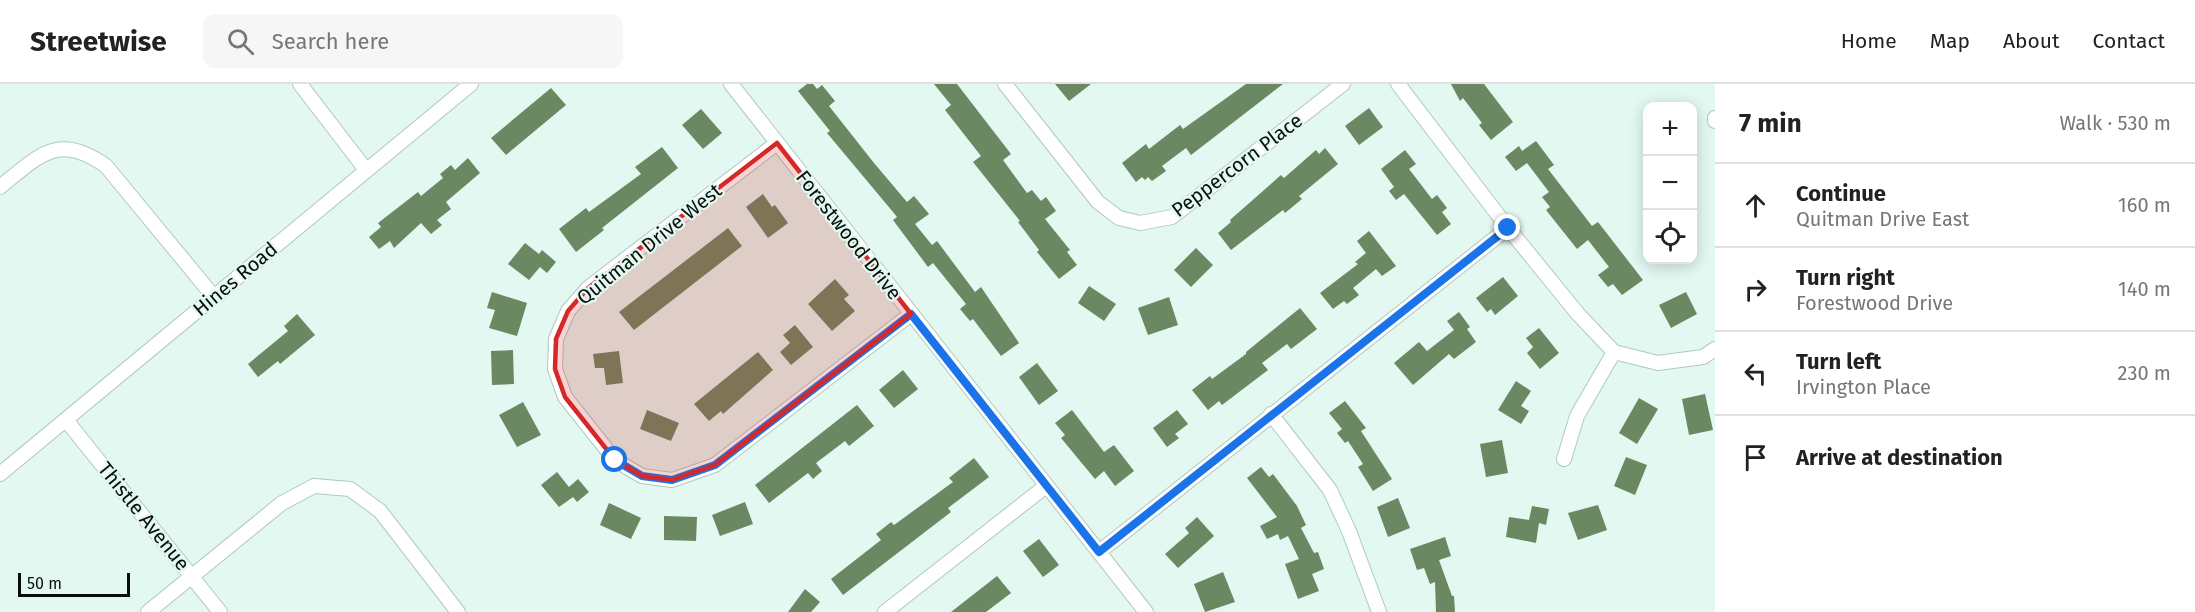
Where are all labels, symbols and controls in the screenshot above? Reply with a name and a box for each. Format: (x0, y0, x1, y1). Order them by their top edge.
search box (203, 14, 623, 68)
text: Streetwise (30, 25, 167, 58)
icon: search (224, 25, 257, 58)
text: Search here (272, 28, 389, 55)
text: Home (1841, 28, 1897, 54)
text: Map (1930, 28, 1970, 54)
text: About (2003, 28, 2060, 54)
text: Contact (2093, 28, 2165, 54)
map controls (1643, 102, 1697, 264)
button: + (1643, 102, 1697, 156)
street label: Peppercorn Place (1167, 108, 1307, 222)
text: 7 min (1739, 108, 1802, 139)
text: Walk · 530 m (2059, 111, 2171, 135)
button: − (1643, 156, 1697, 210)
street label: Forestwood Drive (791, 166, 907, 304)
street label: Quitman Drive West (572, 178, 727, 310)
text: Continue (1796, 180, 1886, 207)
icon: ahead (1739, 189, 1772, 222)
text: 160 m (2118, 193, 2171, 217)
text: Quitman Drive East (1796, 207, 1969, 231)
button: locate (1643, 210, 1697, 264)
route end (1494, 214, 1520, 240)
street label: Hines Road (188, 237, 282, 321)
text: Turn right (1796, 264, 1895, 291)
icon: right (1739, 273, 1772, 306)
text: 140 m (2118, 277, 2171, 301)
text: Forestwood Drive (1796, 291, 1953, 315)
text: Turn left (1796, 348, 1881, 375)
icon: left (1739, 357, 1772, 390)
text: 230 m (2118, 361, 2171, 385)
text: Irvington Place (1796, 375, 1931, 399)
icon: arrive (1739, 441, 1772, 474)
text: Arrive at destination (1796, 444, 2003, 471)
route start (601, 446, 627, 472)
street label: Thistle Avenue (93, 457, 195, 575)
scale bar (18, 570, 130, 598)
text: 50 m (27, 574, 62, 593)

